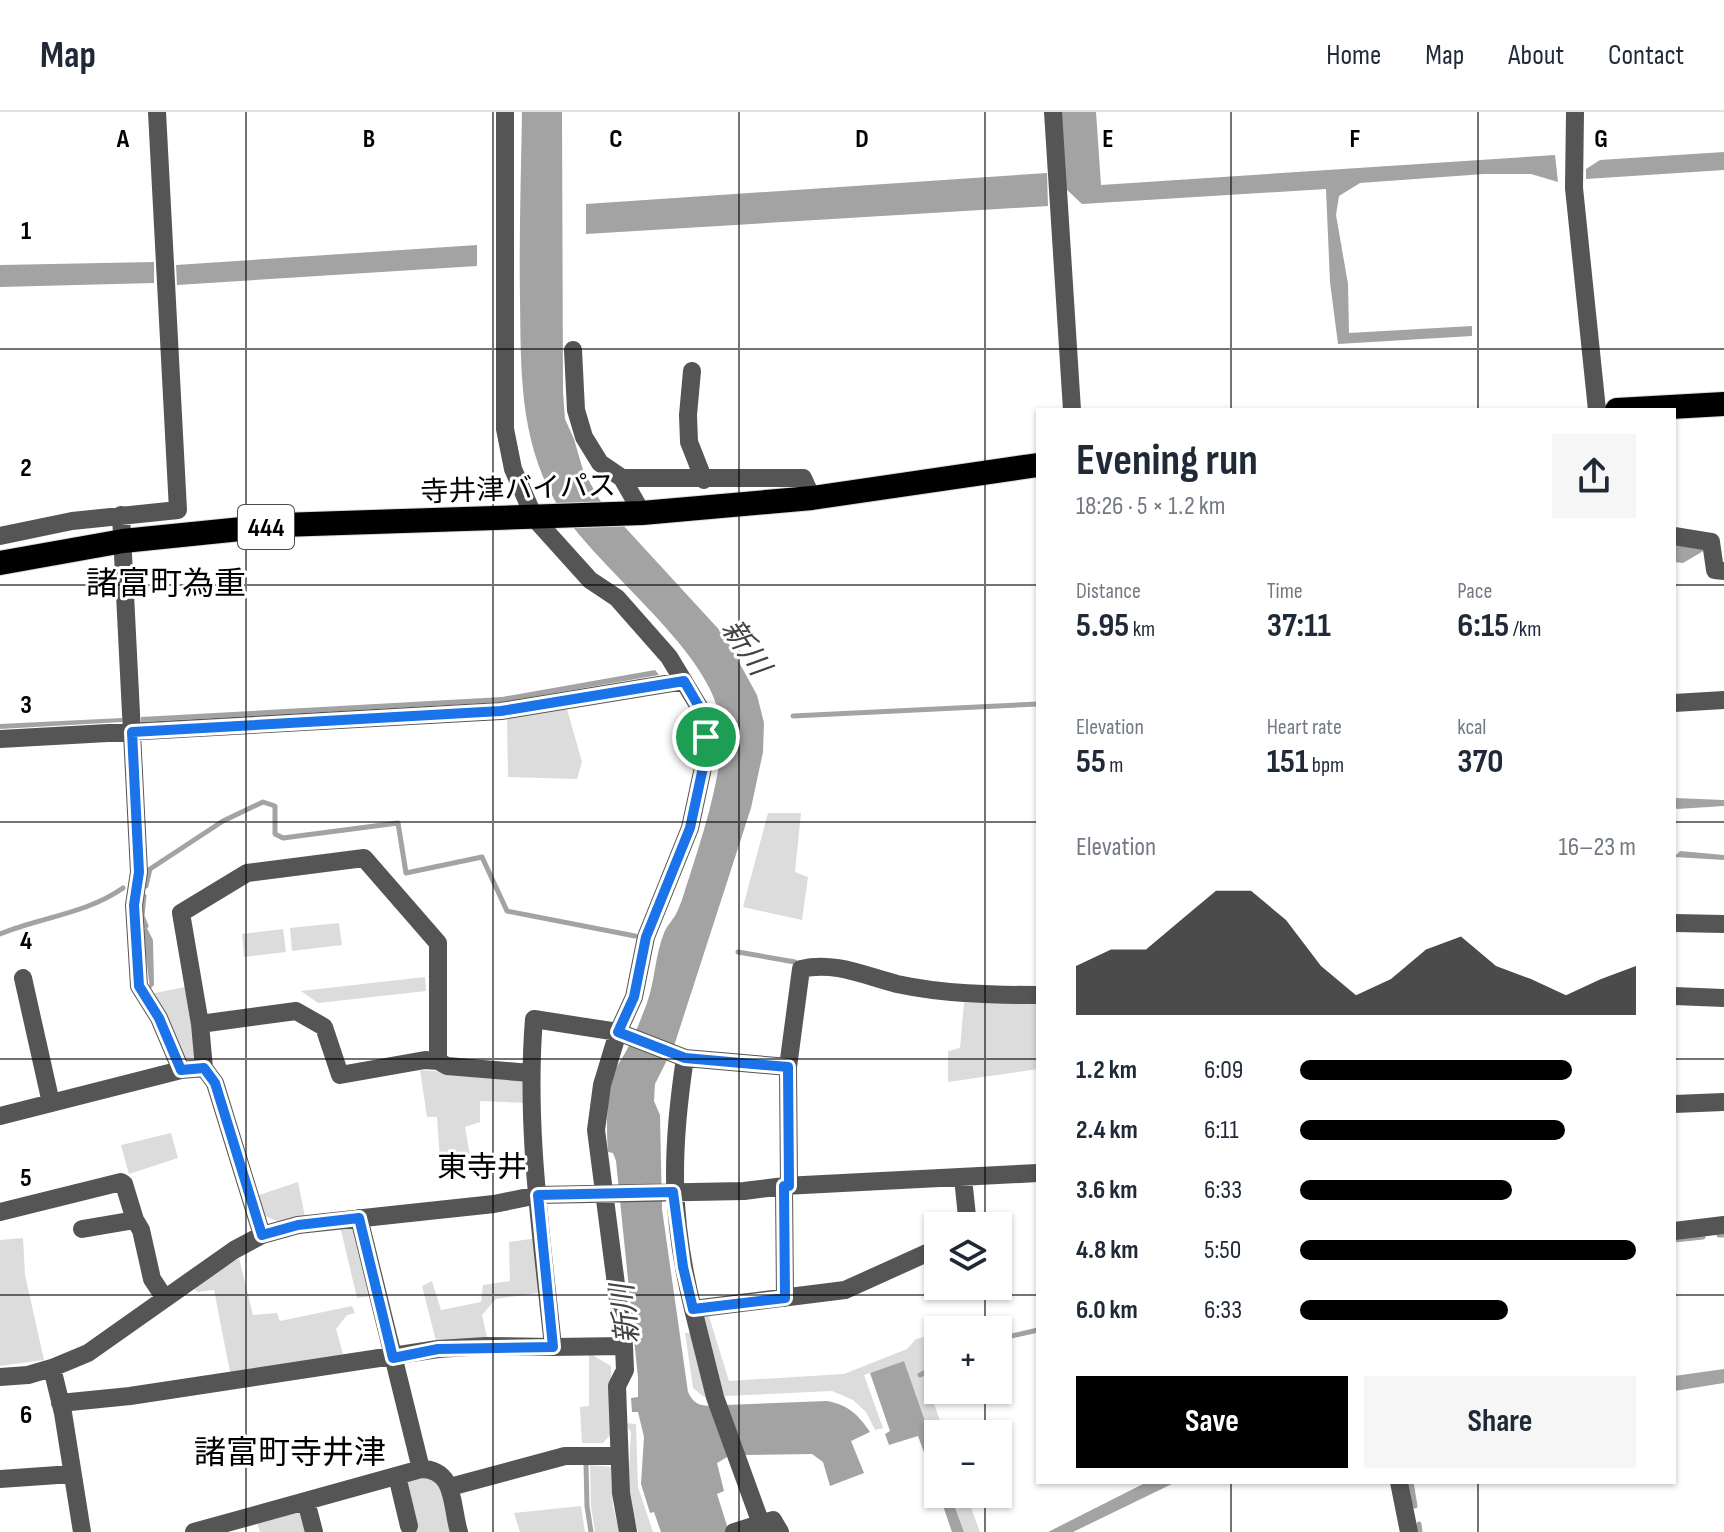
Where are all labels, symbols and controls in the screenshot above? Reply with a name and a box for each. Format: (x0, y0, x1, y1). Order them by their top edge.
text: Map (40, 33, 96, 78)
text: Home (1326, 39, 1381, 72)
text: Map (1425, 39, 1464, 72)
text: About (1508, 39, 1564, 72)
text: Contact (1608, 39, 1684, 72)
text: A (116, 124, 130, 155)
text: B (363, 124, 375, 155)
text: C (609, 124, 623, 155)
text: D (855, 124, 869, 155)
text: E (1102, 124, 1114, 155)
text: F (1350, 124, 1361, 155)
text: G (1594, 124, 1608, 155)
text: 1 (21, 216, 31, 247)
text: Evening run (1076, 434, 1258, 487)
button: share (1552, 434, 1636, 518)
text: 2 (20, 453, 32, 484)
street label: 寺井津バイパス (420, 470, 616, 509)
text: 18:26 · 5 × 1.2 km (1076, 491, 1225, 522)
road number: 444 (238, 505, 294, 549)
district label: 諸富町為重 (86, 565, 246, 604)
text: Distance (1076, 578, 1141, 605)
text: Time (1267, 578, 1303, 605)
text: Pace (1457, 578, 1492, 605)
text: 5.95 (1076, 605, 1129, 646)
text: 37:11 (1267, 605, 1331, 646)
text: 6:15 (1457, 605, 1509, 646)
water label: 新川 (713, 613, 779, 685)
text: km (1129, 616, 1155, 643)
text: /km (1509, 616, 1541, 643)
text: 3 (20, 690, 32, 721)
pin (672, 703, 740, 771)
text: Elevation (1076, 714, 1144, 741)
text: Heart rate (1267, 714, 1342, 741)
text: kcal (1457, 714, 1486, 741)
icon: arrive (684, 715, 728, 759)
text: 55 (1076, 741, 1106, 782)
text: 151 (1267, 741, 1308, 782)
text: 370 (1457, 741, 1503, 782)
text: m (1106, 752, 1123, 779)
text: bpm (1308, 752, 1344, 779)
text: Elevation (1076, 832, 1156, 863)
text: 16–23 m (1559, 832, 1636, 863)
text: 4 (20, 926, 32, 957)
text: 1.2 km (1076, 1055, 1137, 1086)
text: 6:09 (1204, 1055, 1243, 1086)
text: 2.4 km (1076, 1115, 1138, 1146)
text: 6:11 (1204, 1115, 1239, 1146)
district label: 東寺井 (437, 1150, 527, 1186)
text: 5 (20, 1163, 32, 1194)
text: 3.6 km (1076, 1175, 1138, 1206)
text: 6:33 (1204, 1175, 1242, 1206)
map controls (924, 1212, 1012, 1508)
button: layers (924, 1212, 1012, 1300)
text: 4.8 km (1076, 1235, 1139, 1266)
text: 5:50 (1204, 1235, 1241, 1266)
water label: 新川 (605, 1279, 647, 1346)
text: 6.0 km (1076, 1295, 1138, 1326)
text: 6:33 (1204, 1295, 1242, 1326)
button: + (924, 1316, 1012, 1404)
button: Save (1076, 1376, 1348, 1468)
button: Share (1364, 1376, 1636, 1468)
text: 6 (20, 1400, 32, 1431)
button: − (924, 1420, 1012, 1508)
district label: 諸富町寺井津 (194, 1434, 386, 1473)

